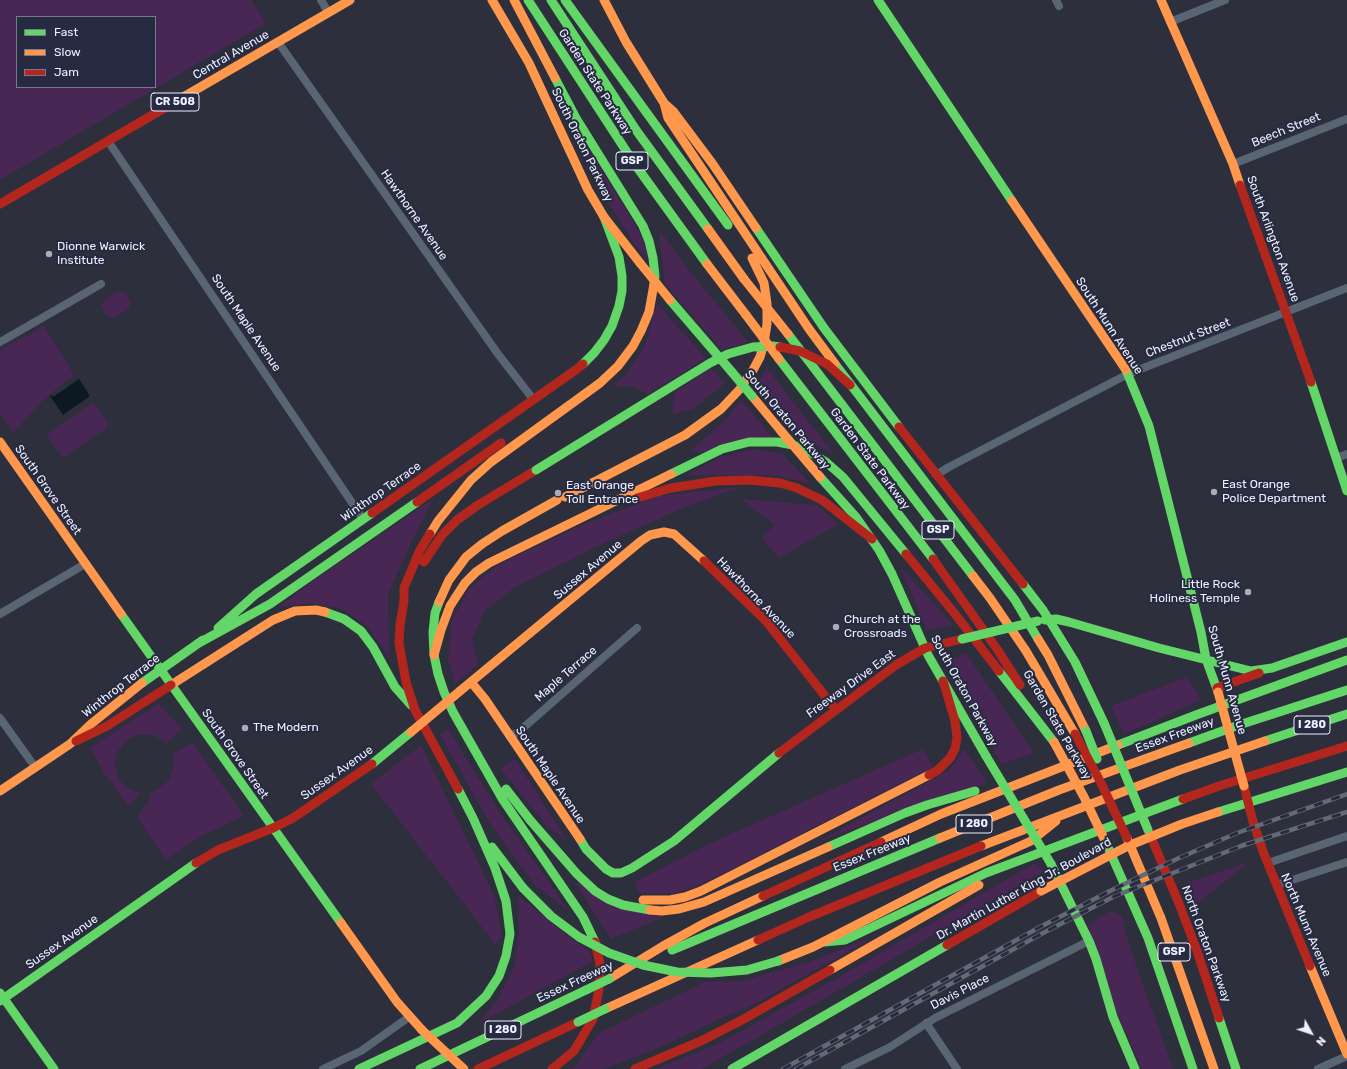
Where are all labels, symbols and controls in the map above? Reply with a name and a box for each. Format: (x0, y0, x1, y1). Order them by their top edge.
legend (16, 16, 156, 88)
text: Fast (54, 25, 78, 39)
street label: Garden State Parkway (555, 26, 635, 138)
street label: Central Avenue (190, 27, 272, 83)
text: Slow (54, 45, 81, 59)
text: Jam (54, 65, 79, 79)
street label: South Oraton Parkway (548, 86, 616, 204)
road number: CR 508 (151, 93, 199, 111)
street label: Beech Street (1249, 110, 1323, 150)
road number: GSP (616, 152, 648, 170)
street label: Hawthorne Avenue (377, 167, 451, 263)
street label: South Arlington Avenue (1243, 174, 1303, 304)
place label: Dionne Warwick Institute (57, 240, 145, 268)
marker: Dionne Warwick Institute (44, 249, 54, 259)
street label: South Maple Avenue (208, 272, 284, 374)
street label: South Munn Avenue (1072, 275, 1146, 377)
street label: Chestnut Street (1144, 315, 1232, 361)
street label: South Oraton Parkway (741, 368, 833, 472)
street label: Garden State Parkway (827, 405, 913, 513)
street label: South Grove Street (12, 442, 84, 538)
street label: Winthrop Terrace (338, 459, 424, 525)
place label: East Orange Police Department (1222, 478, 1326, 506)
place label: East Orange Toll Entrance (566, 479, 638, 507)
marker: East Orange Police Department (1209, 487, 1219, 497)
marker: East Orange Toll Entrance (553, 488, 563, 498)
road number: GSP (922, 521, 954, 539)
street label: Sussex Avenue (551, 537, 625, 603)
street label: Hawthorne Avenue (714, 554, 798, 642)
place label: Little Rock Holiness Temple (1150, 578, 1240, 606)
marker: Little Rock Holiness Temple (1243, 587, 1253, 597)
place label: Church at the Crossroads (844, 613, 921, 641)
marker: Church at the Crossroads (831, 622, 841, 632)
street label: South Munn Avenue (1205, 624, 1249, 736)
street label: South Oraton Parkway (927, 633, 1001, 749)
street label: Maple Terrace (532, 643, 600, 705)
street label: Freeway Drive East (804, 647, 898, 721)
street label: Winthrop Terrace (79, 651, 163, 721)
street label: Garden State Parkway (1020, 668, 1094, 782)
street label: South Grove Street (199, 706, 271, 802)
street label: Essex Freeway (1134, 714, 1216, 756)
road number: I 280 (1294, 716, 1330, 734)
place label: The Modern (253, 721, 319, 735)
marker: The Modern (240, 723, 250, 733)
street label: South Maple Avenue (512, 724, 588, 826)
street label: Sussex Avenue (298, 743, 376, 803)
road number: I 280 (956, 815, 992, 833)
street label: Essex Freeway (831, 831, 913, 875)
street label: Dr. Martin Luther King Jr. Boulevard (934, 835, 1114, 943)
street label: North Munn Avenue (1278, 871, 1334, 979)
street label: North Oraton Parkway (1178, 884, 1234, 1004)
street label: Sussex Avenue (23, 912, 101, 972)
road number: GSP (1158, 943, 1190, 961)
street label: Essex Freeway (535, 958, 615, 1006)
street label: Davis Place (928, 971, 992, 1013)
north arrow (1291, 1013, 1331, 1053)
road number: I 280 (485, 1021, 521, 1039)
text: N (1313, 1034, 1328, 1048)

